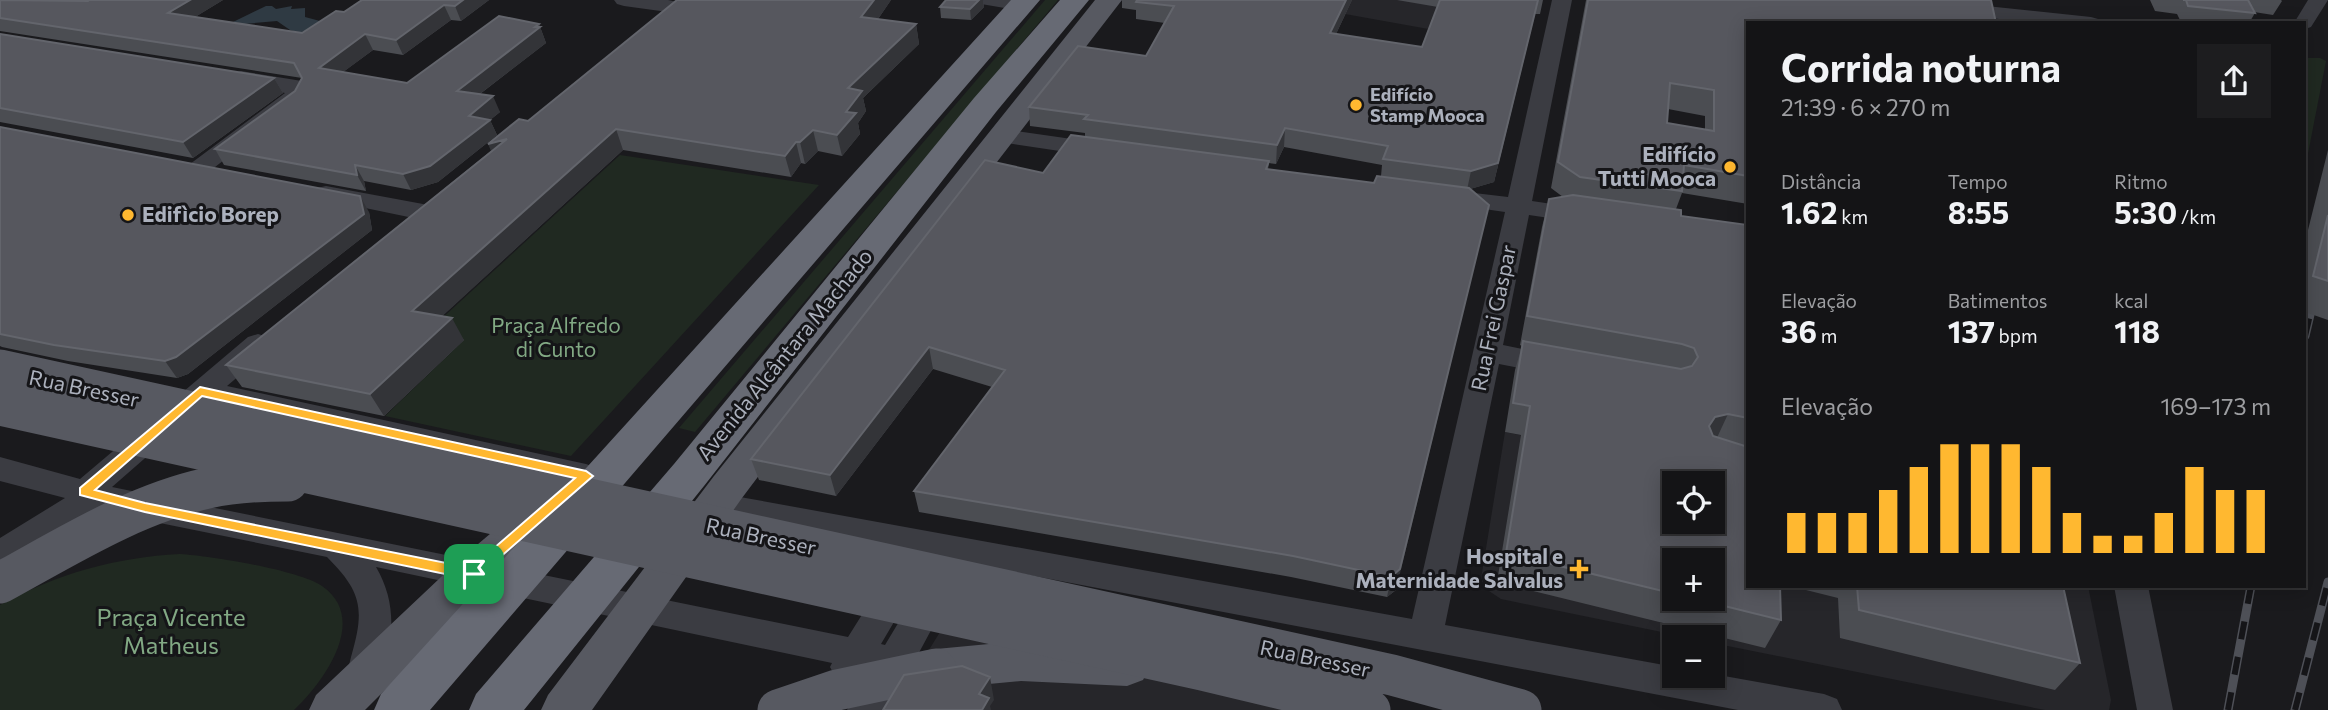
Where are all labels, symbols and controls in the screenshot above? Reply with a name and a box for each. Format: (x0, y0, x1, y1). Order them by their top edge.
text: Corrida noturna (1781, 43, 2061, 90)
button: share (2197, 44, 2271, 118)
place label: Edifício Stamp Mooca (1370, 83, 1484, 126)
text: 21:39 · 6 × 270 m (1781, 93, 1950, 121)
marker: Edifício Stamp Mooca (1348, 97, 1364, 113)
place label: Edifício Tutti Mooca (1598, 141, 1716, 190)
marker: Edifício Tutti Mooca (1722, 159, 1738, 175)
text: Distância (1781, 170, 1861, 193)
text: Tempo (1948, 170, 2008, 193)
text: Ritmo (2114, 170, 2168, 193)
text: 1.62 (1781, 193, 1838, 230)
text: 8:55 (1948, 193, 2009, 230)
text: 5:30 (2114, 193, 2177, 230)
place label: Edifìcio Borep (142, 201, 279, 226)
text: km (1838, 205, 1868, 228)
text: /km (2177, 205, 2216, 228)
marker: Edifìcio Borep (120, 207, 136, 223)
street label: Rua Frei Gaspar (1465, 242, 1520, 393)
street label: Avenida Alcântara Machado (691, 243, 877, 465)
text: Elevação (1781, 289, 1857, 312)
text: Batimentos (1948, 289, 2047, 312)
text: kcal (2114, 289, 2148, 312)
park label: Praça Alfredo di Cunto (491, 312, 621, 361)
text: 36 (1781, 312, 1817, 349)
text: 137 (1948, 312, 1995, 349)
text: 118 (2114, 312, 2160, 349)
text: m (1817, 324, 1837, 347)
text: bpm (1995, 324, 2038, 347)
street label: Rua Bresser (27, 364, 142, 411)
text: Elevação (1781, 392, 1873, 420)
text: 169–173 m (2160, 392, 2271, 420)
map controls (1662, 471, 1725, 688)
button: locate (1662, 471, 1725, 534)
street label: Rua Bresser (704, 512, 819, 559)
place label: Hospital e Maternidade Salvalus (1356, 543, 1563, 592)
pin (444, 544, 504, 604)
button: + (1662, 548, 1725, 611)
icon: arrive (455, 555, 493, 593)
marker: Hospital e Maternidade Salvalus (1569, 559, 1589, 579)
park label: Praça Vicente Matheus (96, 602, 246, 659)
button: − (1662, 625, 1725, 688)
street label: Rua Bresser (1258, 634, 1373, 681)

